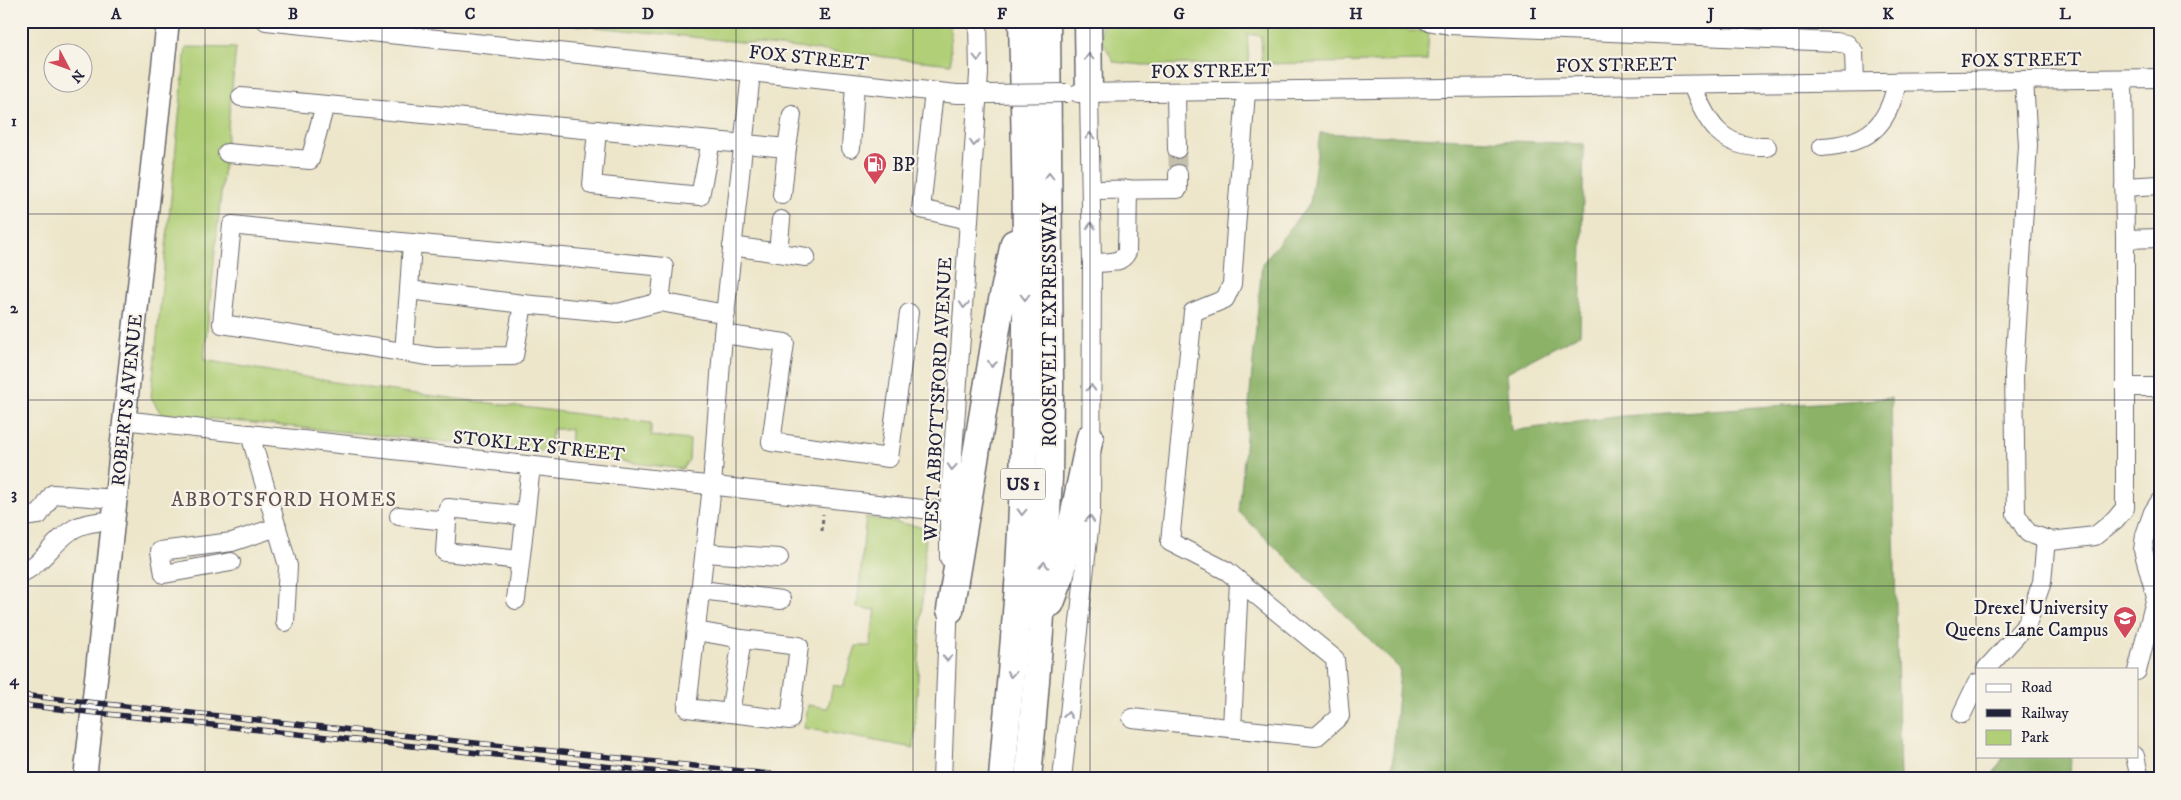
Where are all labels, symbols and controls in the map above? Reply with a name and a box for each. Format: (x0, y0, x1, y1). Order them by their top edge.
text: A (110, 4, 122, 24)
text: B (288, 4, 298, 24)
text: C (465, 4, 475, 24)
text: D (642, 4, 654, 24)
text: E (819, 4, 831, 24)
text: F (997, 4, 1007, 24)
text: G (1173, 4, 1185, 24)
text: H (1349, 4, 1363, 24)
text: I (1530, 4, 1537, 24)
text: J (1706, 4, 1715, 24)
text: K (1882, 4, 1894, 24)
text: L (2059, 4, 2071, 24)
street label: FOX STREET (747, 41, 871, 76)
north arrow (42, 42, 92, 92)
street label: FOX STREET (1960, 48, 2082, 73)
one-way arrow (1084, 53, 1094, 60)
street label: FOX STREET (1555, 53, 1677, 78)
one-way arrow (973, 54, 983, 62)
street label: FOX STREET (1150, 59, 1272, 84)
text: N (66, 66, 88, 86)
text: 1 (11, 111, 17, 131)
one-way arrow (1085, 131, 1095, 139)
one-way arrow (969, 139, 980, 147)
fuel station icon: BP (862, 151, 888, 185)
place label: BP (892, 154, 915, 177)
one-way arrow (1044, 171, 1054, 179)
street label: ROOSEVELT EXPRESSWAY (1039, 202, 1062, 447)
one-way arrow (1086, 222, 1096, 230)
street label: WEST ABBOTTSFORD AVENUE (920, 256, 957, 543)
one-way arrow (1020, 294, 1030, 301)
text: 2 (10, 298, 19, 318)
one-way arrow (958, 301, 969, 309)
street label: ROBERTS AVENUE (107, 313, 148, 487)
one-way arrow (987, 359, 997, 368)
one-way arrow (1086, 384, 1096, 392)
street label: STOKLEY STREET (452, 426, 626, 467)
one-way arrow (947, 463, 958, 471)
road number: US 1 (1000, 468, 1046, 499)
text: 3 (11, 484, 17, 504)
district label: ABBOTSFORD HOMES (171, 488, 397, 513)
one-way arrow (1016, 508, 1027, 516)
one-way arrow (1084, 515, 1095, 523)
one-way arrow (1039, 561, 1050, 569)
place label: Drexel University Queens Lane Campus (1945, 597, 2109, 642)
school or university icon: Drexel University Queens Lane Campus (2112, 605, 2138, 639)
one-way arrow (942, 655, 953, 663)
legend (1976, 668, 2138, 758)
text: 4 (8, 670, 19, 690)
one-way arrow (1006, 670, 1017, 678)
text: Road (2021, 678, 2053, 697)
text: Railway (2021, 704, 2069, 723)
one-way arrow (1062, 711, 1073, 719)
text: Park (2021, 728, 2050, 747)

